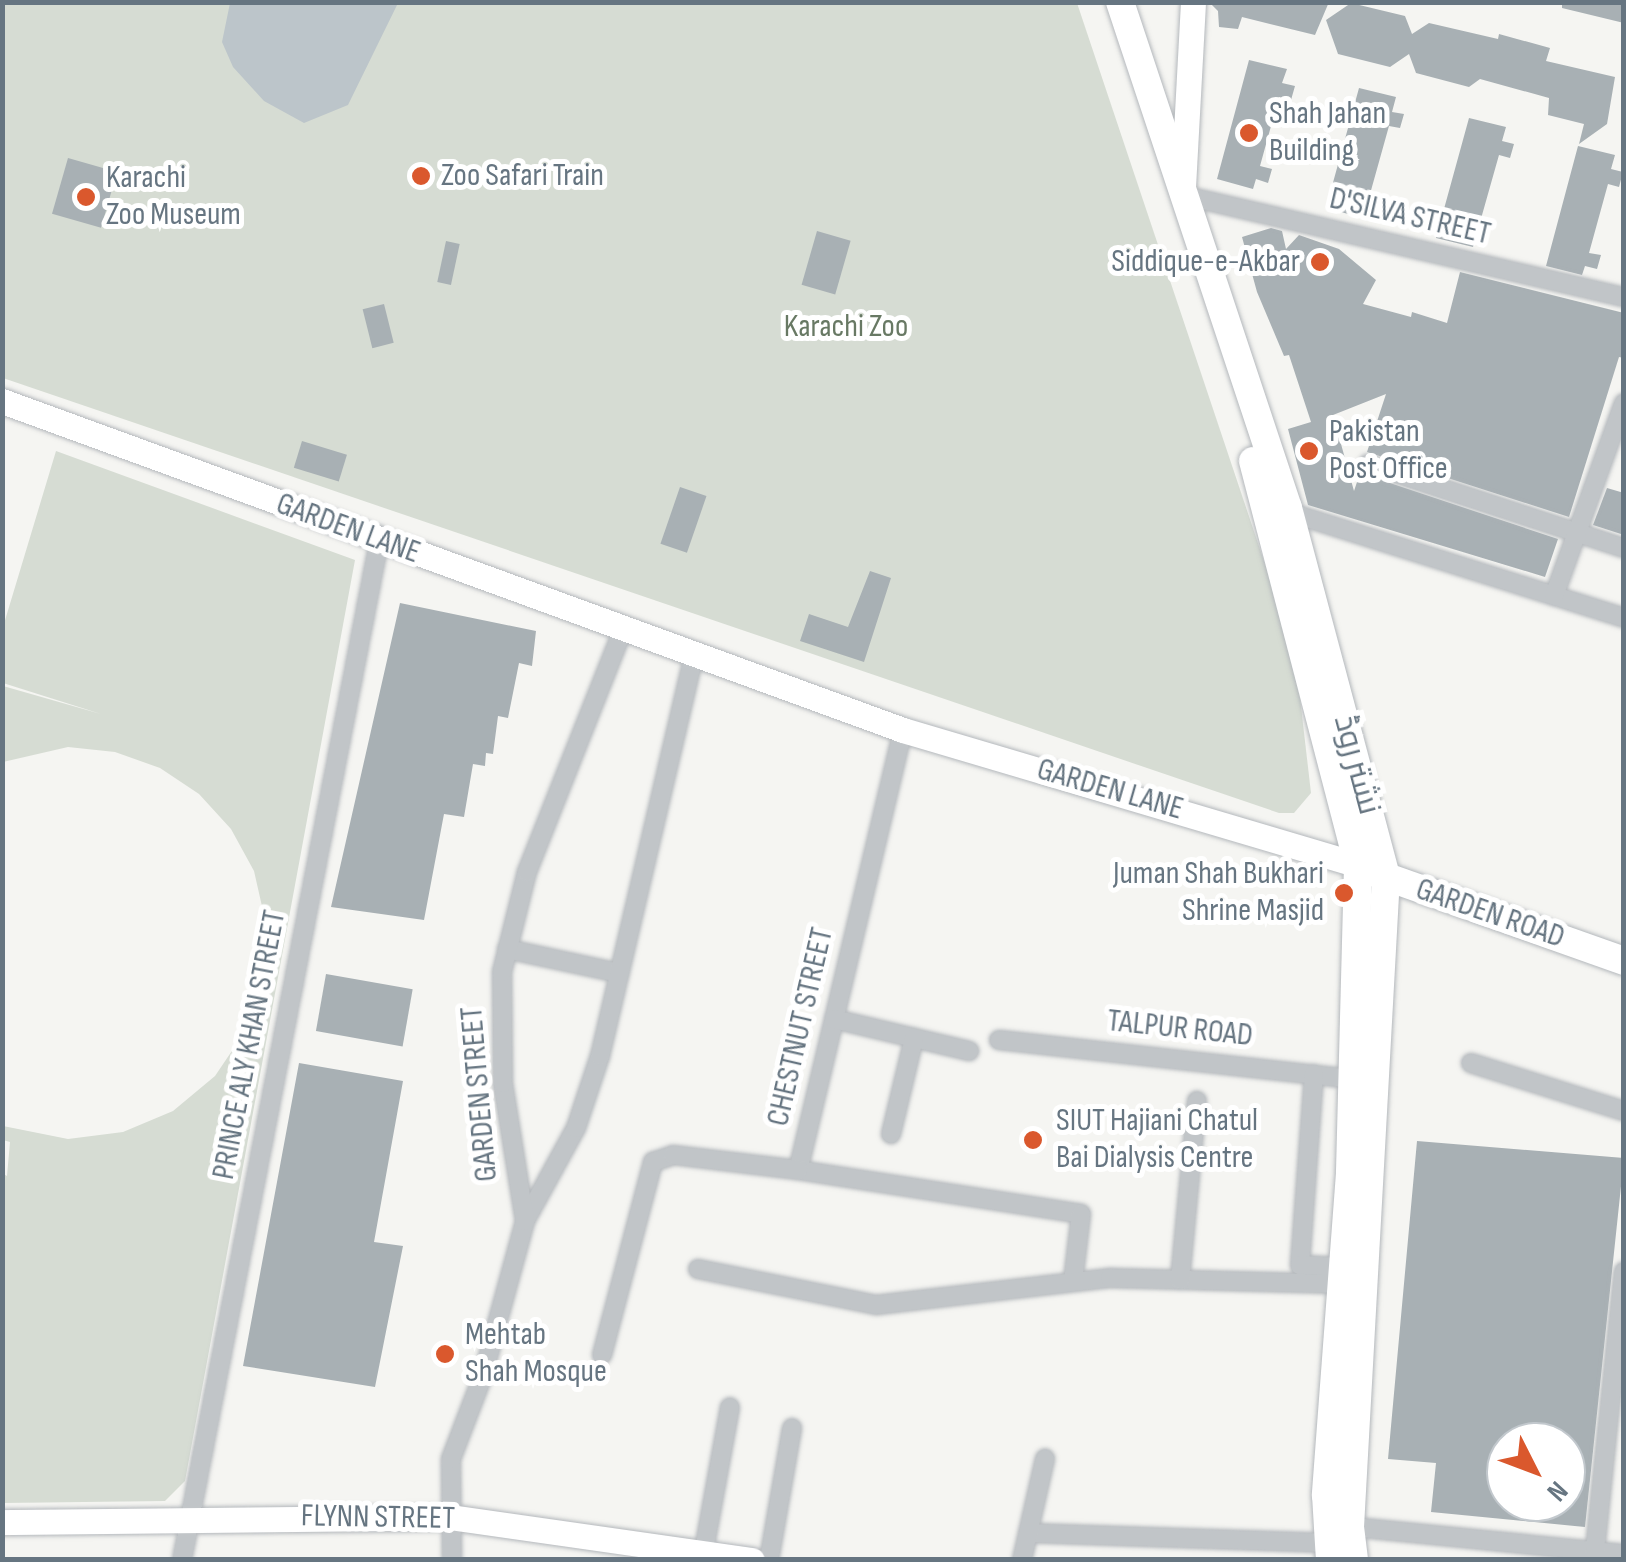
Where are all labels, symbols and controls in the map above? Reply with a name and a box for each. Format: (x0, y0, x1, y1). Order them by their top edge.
place label: Shah Jahan Building (1269, 96, 1386, 171)
marker: Shah Jahan Building (1238, 122, 1260, 144)
place label: Zoo Safari Train (441, 157, 604, 195)
place label: Karachi Zoo Museum (106, 160, 241, 235)
marker: Zoo Safari Train (410, 165, 432, 187)
street label: D'SILVA STREET (1326, 180, 1494, 254)
marker: Karachi Zoo Museum (75, 186, 97, 208)
place label: Siddique-e-Akbar (1111, 243, 1300, 281)
marker: Siddique-e-Akbar (1309, 251, 1331, 273)
park label: Karachi Zoo (784, 308, 908, 346)
place label: Pakistan Post Office (1329, 414, 1448, 489)
marker: Pakistan Post Office (1298, 440, 1320, 462)
street label: GARDEN LANE (271, 485, 425, 573)
street label: نشتر روڈ (1324, 711, 1388, 819)
street label: GARDEN LANE (1033, 751, 1187, 829)
place label: Juman Shah Bukhari Shrine Masjid (1113, 856, 1324, 931)
street label: GARDEN ROAD (1411, 871, 1569, 957)
marker: Juman Shah Bukhari Shrine Masjid (1333, 882, 1355, 904)
street label: PRINCE ALY KHAN STREET (205, 907, 295, 1183)
street label: CHESTNUT STREET (760, 924, 842, 1130)
street label: TALPUR ROAD (1105, 1002, 1255, 1056)
street label: GARDEN STREET (453, 1005, 507, 1183)
place label: SIUT Hajiani Chatul Bai Dialysis Centre (1056, 1103, 1258, 1178)
marker: SIUT Hajiani Chatul Bai Dialysis Centre (1020, 1127, 1046, 1153)
place label: Mehtab Shah Mosque (465, 1317, 607, 1392)
marker: Mehtab Shah Mosque (434, 1343, 456, 1365)
north arrow (1486, 1422, 1586, 1522)
text: N (1540, 1474, 1574, 1508)
street label: FLYNN STREET (301, 1497, 455, 1539)

